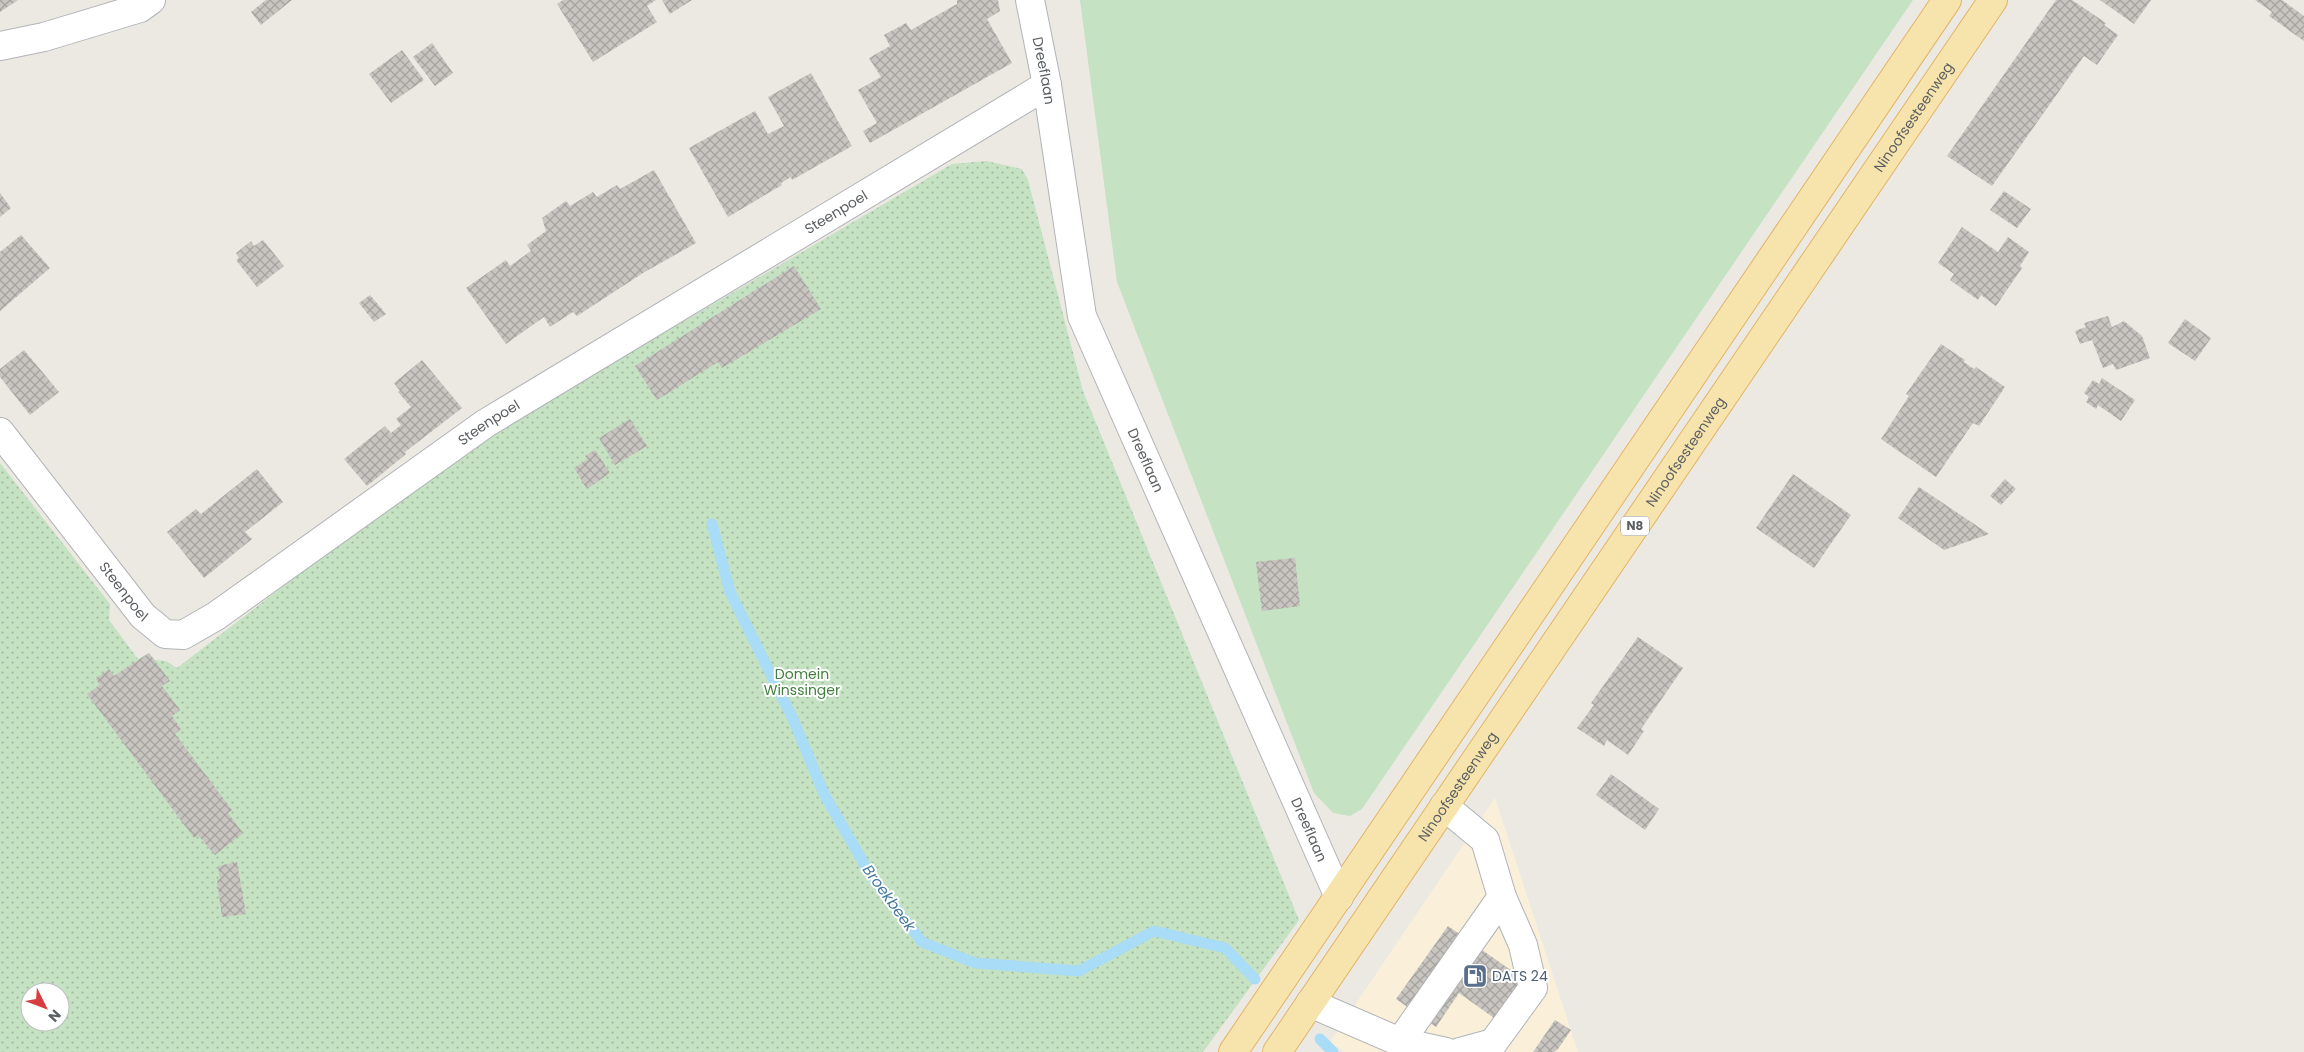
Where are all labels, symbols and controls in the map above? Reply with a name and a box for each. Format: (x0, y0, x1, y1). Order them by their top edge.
street label: Dreeflaan (1028, 35, 1060, 106)
street label: Ninoofsesteenweg (1869, 58, 1958, 176)
street label: Steenpoel (801, 185, 871, 239)
street label: Ninoofsesteenweg (1641, 393, 1730, 511)
street label: Steenpoel (454, 395, 523, 450)
street label: Dreeflaan (1123, 425, 1169, 496)
road number: N8 (1621, 516, 1649, 536)
street label: Steenpoel (95, 558, 152, 626)
park label: Domein Winssinger (764, 664, 840, 700)
street label: Ninoofsesteenweg (1413, 728, 1502, 846)
street label: Dreeflaan (1286, 794, 1332, 865)
water label: Broekbeek (858, 860, 922, 936)
fuel station icon: DATS 24 (1462, 963, 1488, 989)
place label: DATS 24 (1492, 966, 1548, 986)
north arrow (20, 982, 70, 1032)
text: N (44, 1005, 66, 1026)

